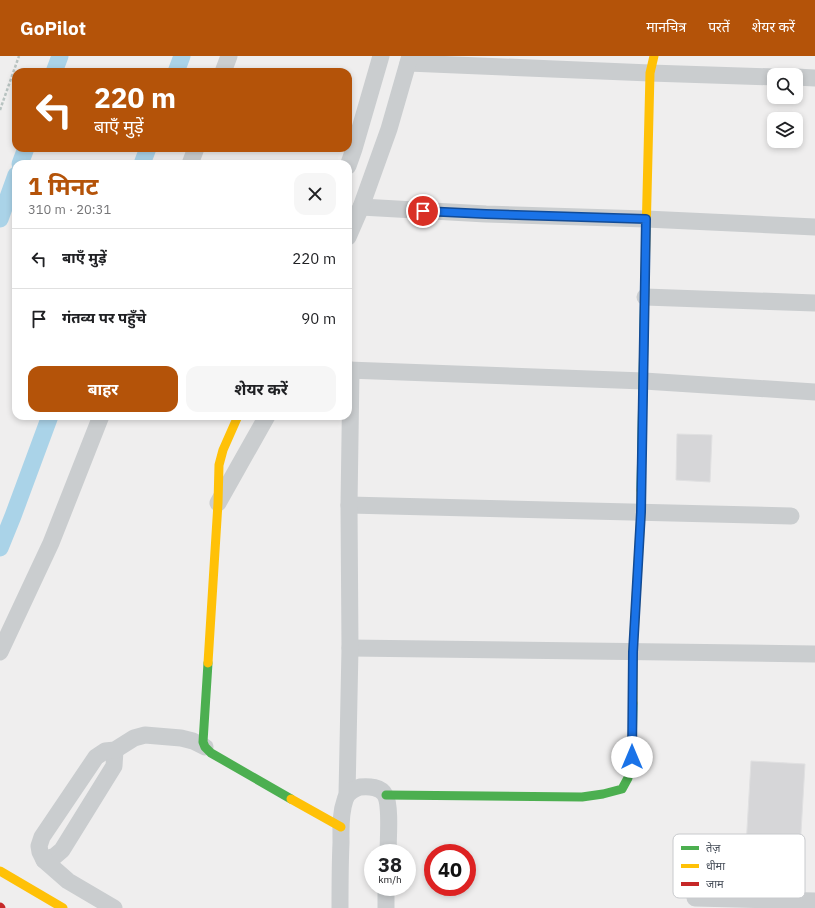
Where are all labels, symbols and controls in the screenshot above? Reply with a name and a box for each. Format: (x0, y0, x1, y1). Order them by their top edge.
text: GoPilot (20, 16, 86, 40)
text: मानचित्र (646, 18, 686, 36)
text: परतें (708, 18, 730, 36)
text: शेयर करें (752, 18, 795, 36)
map controls (767, 68, 803, 148)
button: search (767, 68, 803, 104)
text: 220 m (94, 79, 176, 116)
icon: left (28, 84, 80, 136)
button: layers (767, 112, 803, 148)
text: बाएँ मुड़ें (94, 115, 144, 138)
text: 1 मिनट (28, 170, 98, 202)
button: close (294, 173, 336, 215)
pin (406, 194, 440, 228)
icon: arrive (412, 200, 434, 222)
text: 310 m · 20:31 (28, 201, 111, 218)
icon: left (28, 248, 50, 270)
text: बाएँ मुड़ें (62, 248, 107, 267)
text: 220 m (292, 249, 336, 268)
icon: arrive (28, 308, 50, 330)
text: गंतव्य पर पहुँचे (62, 308, 146, 327)
text: 90 m (301, 309, 336, 328)
button: बाहर (28, 366, 178, 412)
button: शेयर करें (186, 366, 336, 412)
position arrow (611, 736, 653, 778)
legend (673, 834, 805, 898)
text: तेज़ (706, 841, 721, 855)
speed limit sign: 40 (424, 844, 476, 896)
text: 38 (378, 851, 402, 878)
text: धीमा (706, 859, 725, 873)
text: km/h (378, 873, 402, 886)
text: जाम (706, 877, 724, 891)

